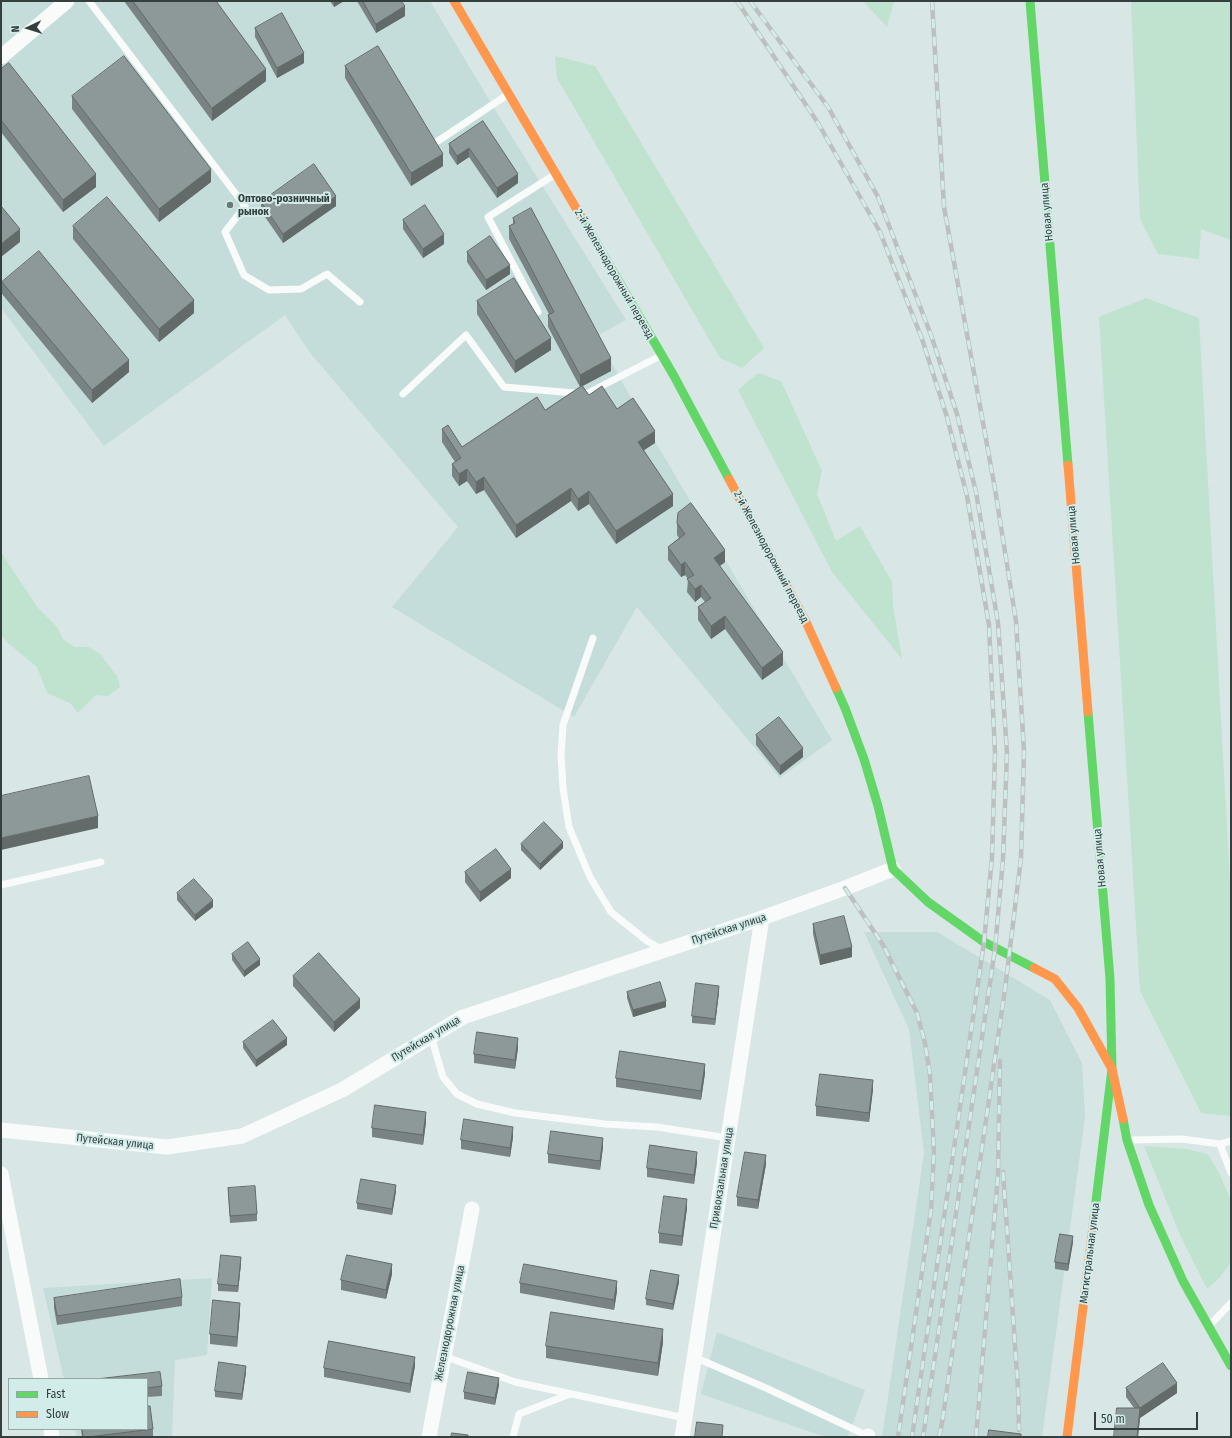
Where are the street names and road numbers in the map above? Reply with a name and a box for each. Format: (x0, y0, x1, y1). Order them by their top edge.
street label: Новая улица (1038, 182, 1056, 242)
street label: 2-й Железнодорожный переезд (571, 207, 657, 341)
street label: 2-й Железнодорожный переезд (731, 489, 811, 625)
street label: Новая улица (1065, 505, 1083, 565)
street label: Новая улица (1091, 828, 1109, 888)
street label: Путейская улица (690, 911, 768, 947)
street label: Путейская улица (389, 1013, 463, 1065)
street label: Привокзальная улица (707, 1126, 737, 1230)
street label: Путейская улица (76, 1131, 154, 1153)
street label: Магистральная улица (1077, 1202, 1103, 1304)
street label: Железнодорожная улица (432, 1264, 468, 1382)

